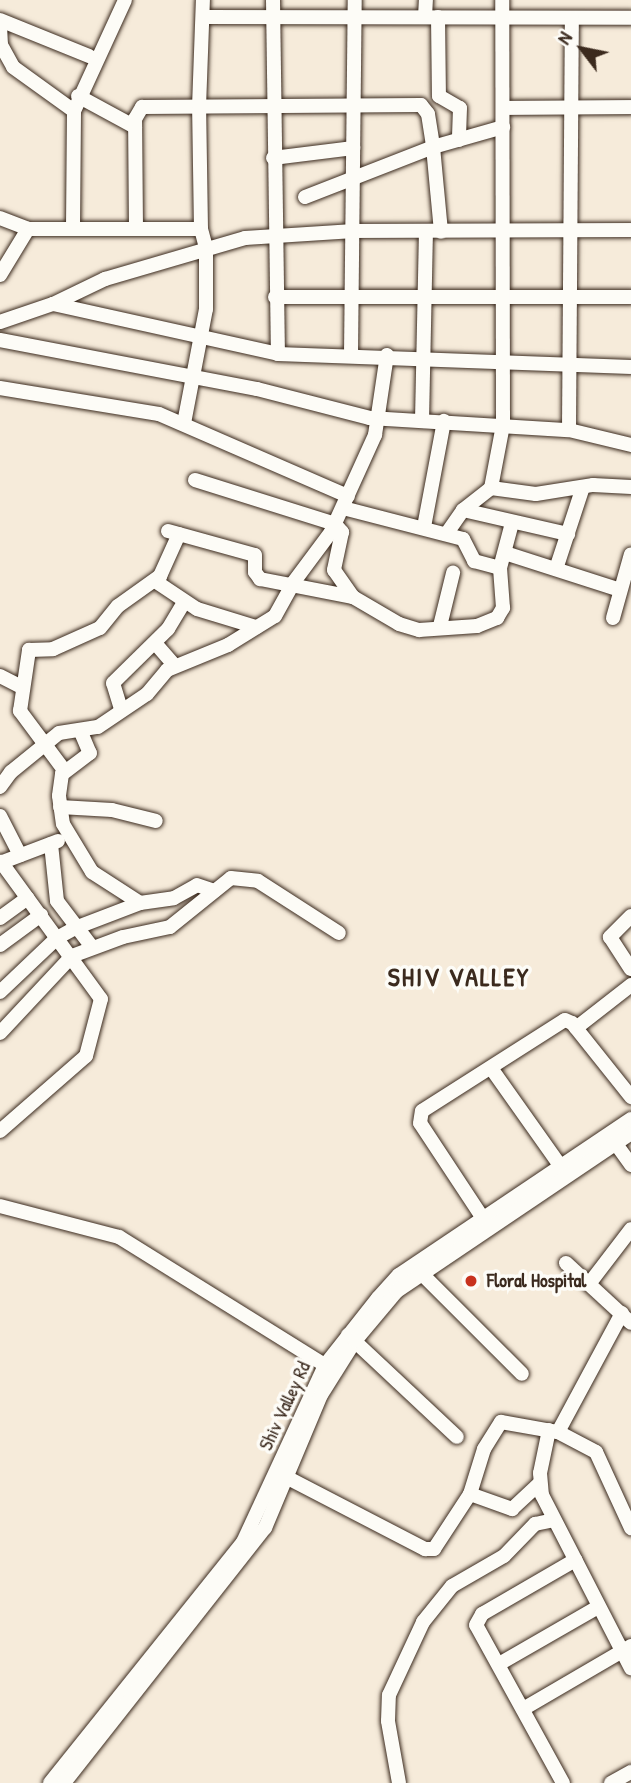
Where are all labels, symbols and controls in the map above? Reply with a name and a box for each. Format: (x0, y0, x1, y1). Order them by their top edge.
north arrow (547, 14, 617, 84)
text: N (550, 27, 578, 49)
district label: SHIV VALLEY (389, 961, 529, 993)
place label: Floral Hospital (487, 1270, 586, 1292)
marker: Floral Hospital (461, 1271, 481, 1291)
street label: Shiv Valley Rd (255, 1358, 315, 1454)

